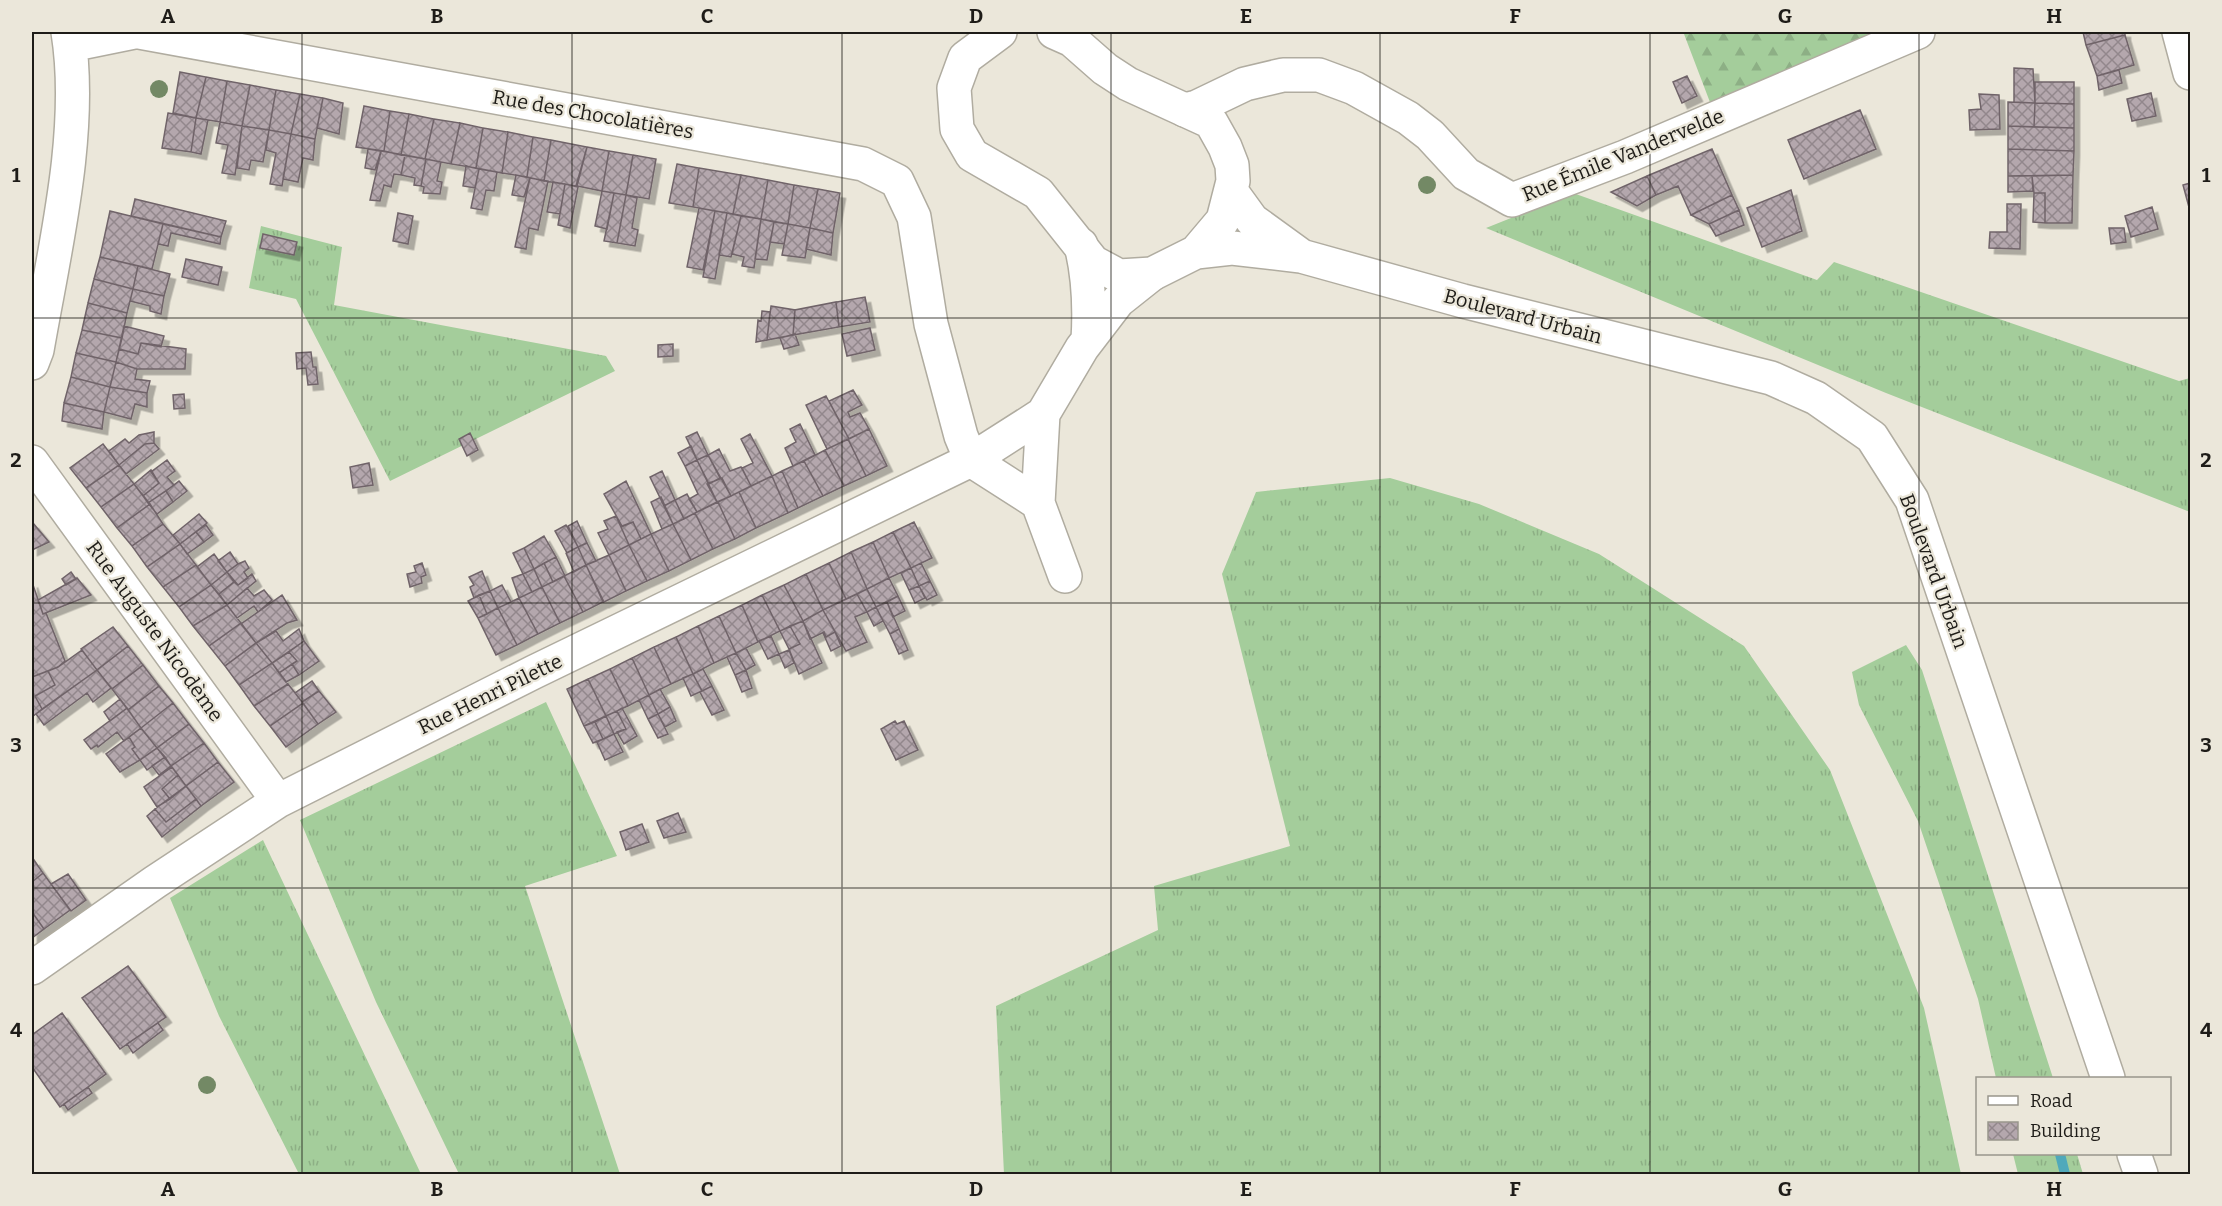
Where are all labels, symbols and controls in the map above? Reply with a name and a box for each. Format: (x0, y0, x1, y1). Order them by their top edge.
text: A (161, 4, 176, 28)
text: B (431, 4, 444, 28)
text: C (701, 4, 713, 28)
text: D (969, 4, 983, 28)
text: E (1240, 4, 1252, 28)
text: F (1509, 4, 1521, 28)
text: G (1778, 4, 1792, 28)
text: H (2046, 4, 2062, 28)
street label: Rue des Chocolatières (491, 85, 695, 143)
street label: Rue Émile Vandervelde (1519, 104, 1727, 206)
text: 1 (12, 163, 21, 187)
text: 1 (2202, 163, 2211, 187)
street label: Boulevard Urbain (1441, 283, 1605, 349)
text: 2 (10, 448, 22, 472)
text: 2 (2200, 448, 2212, 472)
street label: Boulevard Urbain (1895, 490, 1973, 652)
street label: Rue Auguste Nicodème (81, 536, 229, 726)
street label: Rue Henri Pilette (414, 649, 566, 739)
text: 3 (10, 733, 22, 757)
text: 3 (2200, 733, 2212, 757)
text: 4 (10, 1018, 22, 1042)
text: 4 (2200, 1018, 2212, 1042)
legend (1976, 1077, 2171, 1155)
text: Road (2030, 1090, 2073, 1112)
text: Building (2030, 1120, 2101, 1142)
text: A (161, 1177, 176, 1201)
text: B (431, 1177, 444, 1201)
text: C (701, 1177, 713, 1201)
text: D (969, 1177, 983, 1201)
text: E (1240, 1177, 1252, 1201)
text: F (1509, 1177, 1521, 1201)
text: G (1778, 1177, 1792, 1201)
text: H (2046, 1177, 2062, 1201)

